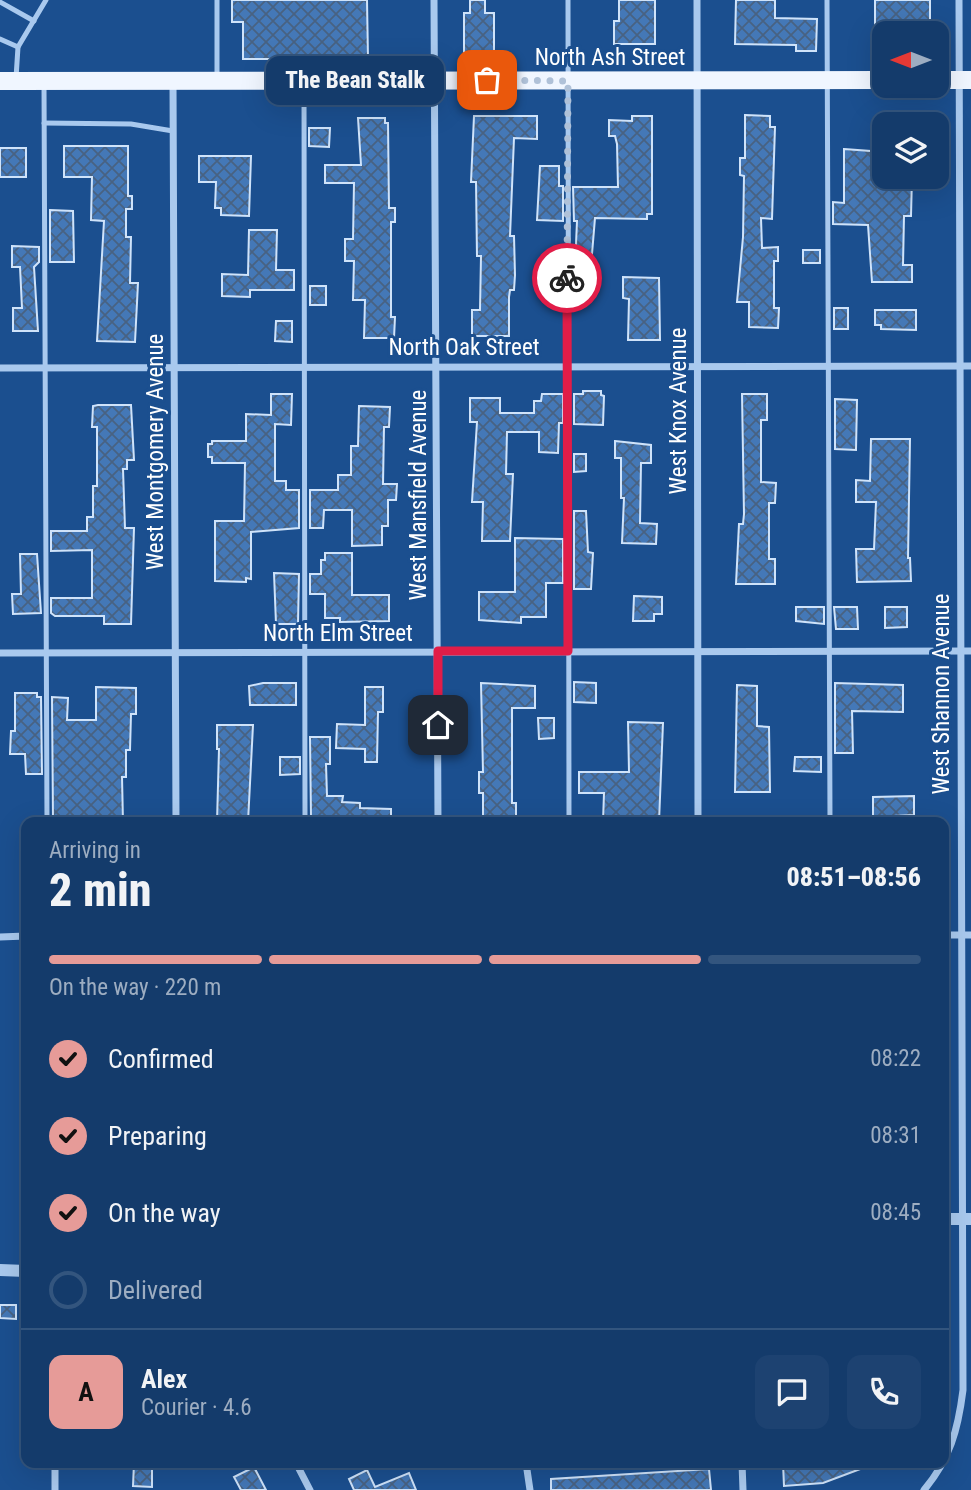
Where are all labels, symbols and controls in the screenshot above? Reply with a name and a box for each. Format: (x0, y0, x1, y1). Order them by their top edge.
north arrow (872, 21, 948, 98)
map controls (872, 21, 949, 189)
street label: North Ash Street (535, 44, 685, 71)
pin (457, 50, 517, 110)
callout: The Bean Stalk (266, 56, 445, 104)
icon: bag (468, 61, 506, 99)
text: The Bean Stalk (285, 67, 425, 94)
button: layers (872, 112, 949, 189)
courier (532, 243, 602, 313)
icon: bike (548, 259, 586, 297)
street label: West Knox Avenue (665, 328, 692, 494)
street label: West Montgomery Avenue (142, 334, 169, 570)
street label: North Oak Street (389, 334, 539, 361)
street label: West Mansfield Avenue (405, 390, 432, 600)
street label: West Shannon Avenue (928, 593, 955, 795)
street label: North Elm Street (263, 620, 413, 647)
pin (408, 695, 468, 755)
icon: home (419, 706, 457, 744)
text: Arriving in (49, 837, 141, 864)
text: 08:51–08:56 (787, 862, 921, 892)
text: 2 min (49, 863, 152, 917)
text: On the way · 220 m (49, 974, 221, 1001)
icon: check (49, 1040, 87, 1078)
text: Confirmed (108, 1044, 214, 1074)
text: 08:22 (870, 1045, 921, 1072)
icon: check (49, 1117, 87, 1155)
text: Preparing (108, 1121, 207, 1151)
text: 08:31 (870, 1122, 921, 1149)
icon: check (49, 1194, 87, 1232)
text: On the way (108, 1198, 221, 1228)
text: 08:45 (870, 1199, 921, 1226)
text: Delivered (108, 1275, 203, 1305)
button: chat (755, 1355, 829, 1429)
button: phone (847, 1355, 921, 1429)
text: Alex (141, 1364, 187, 1394)
text: A (78, 1377, 94, 1407)
text: Courier · 4.6 (141, 1394, 252, 1421)

